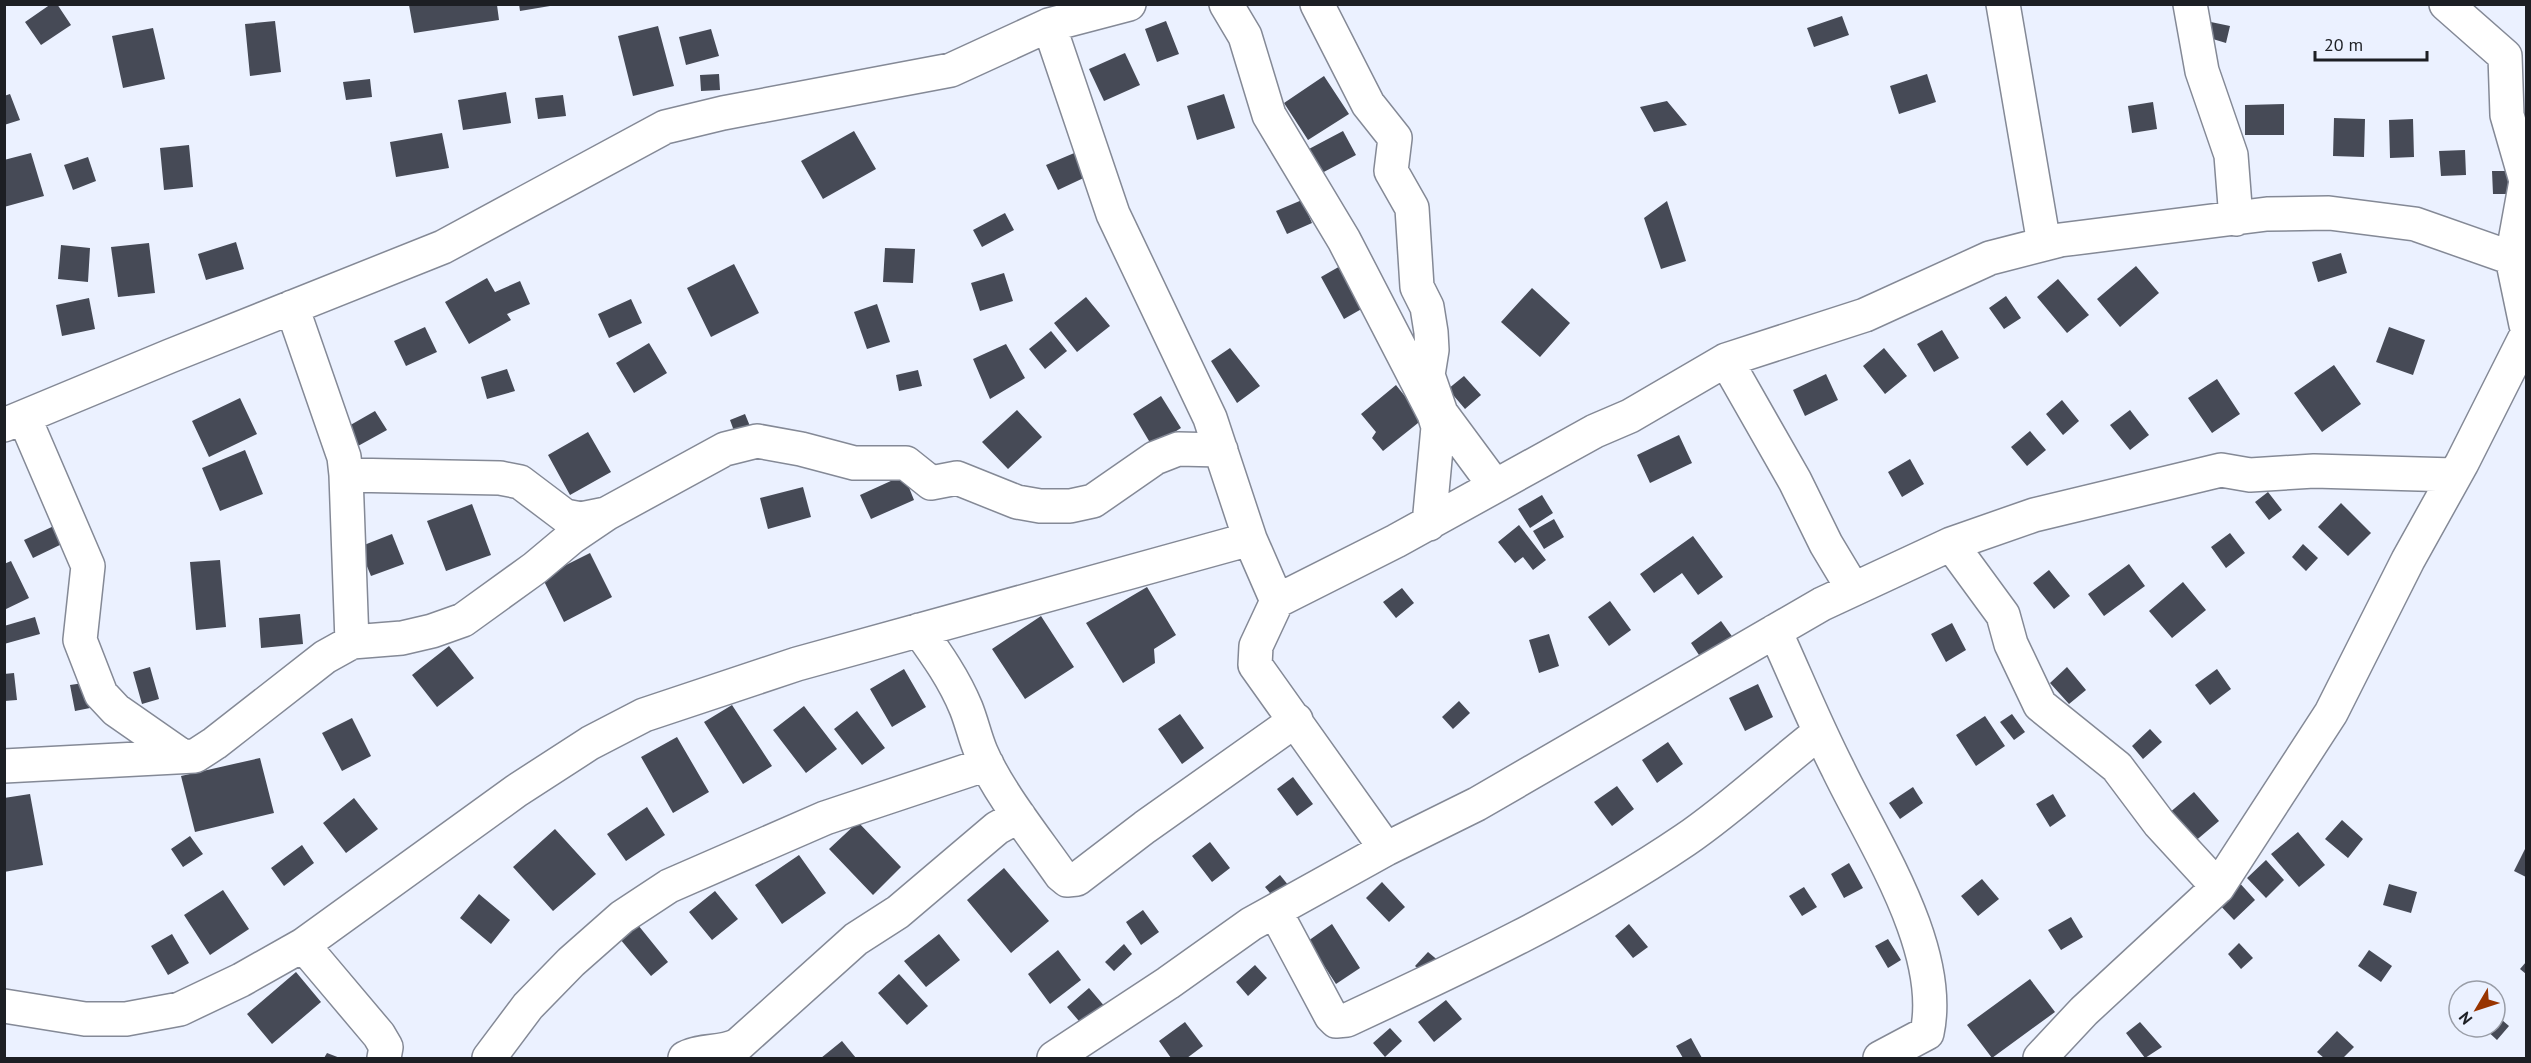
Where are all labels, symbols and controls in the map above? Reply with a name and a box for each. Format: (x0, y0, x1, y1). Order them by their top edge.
scale bar (2315, 24, 2428, 62)
text: 20 m (2324, 33, 2363, 56)
north arrow (2447, 979, 2507, 1039)
text: N (2454, 1008, 2476, 1029)

